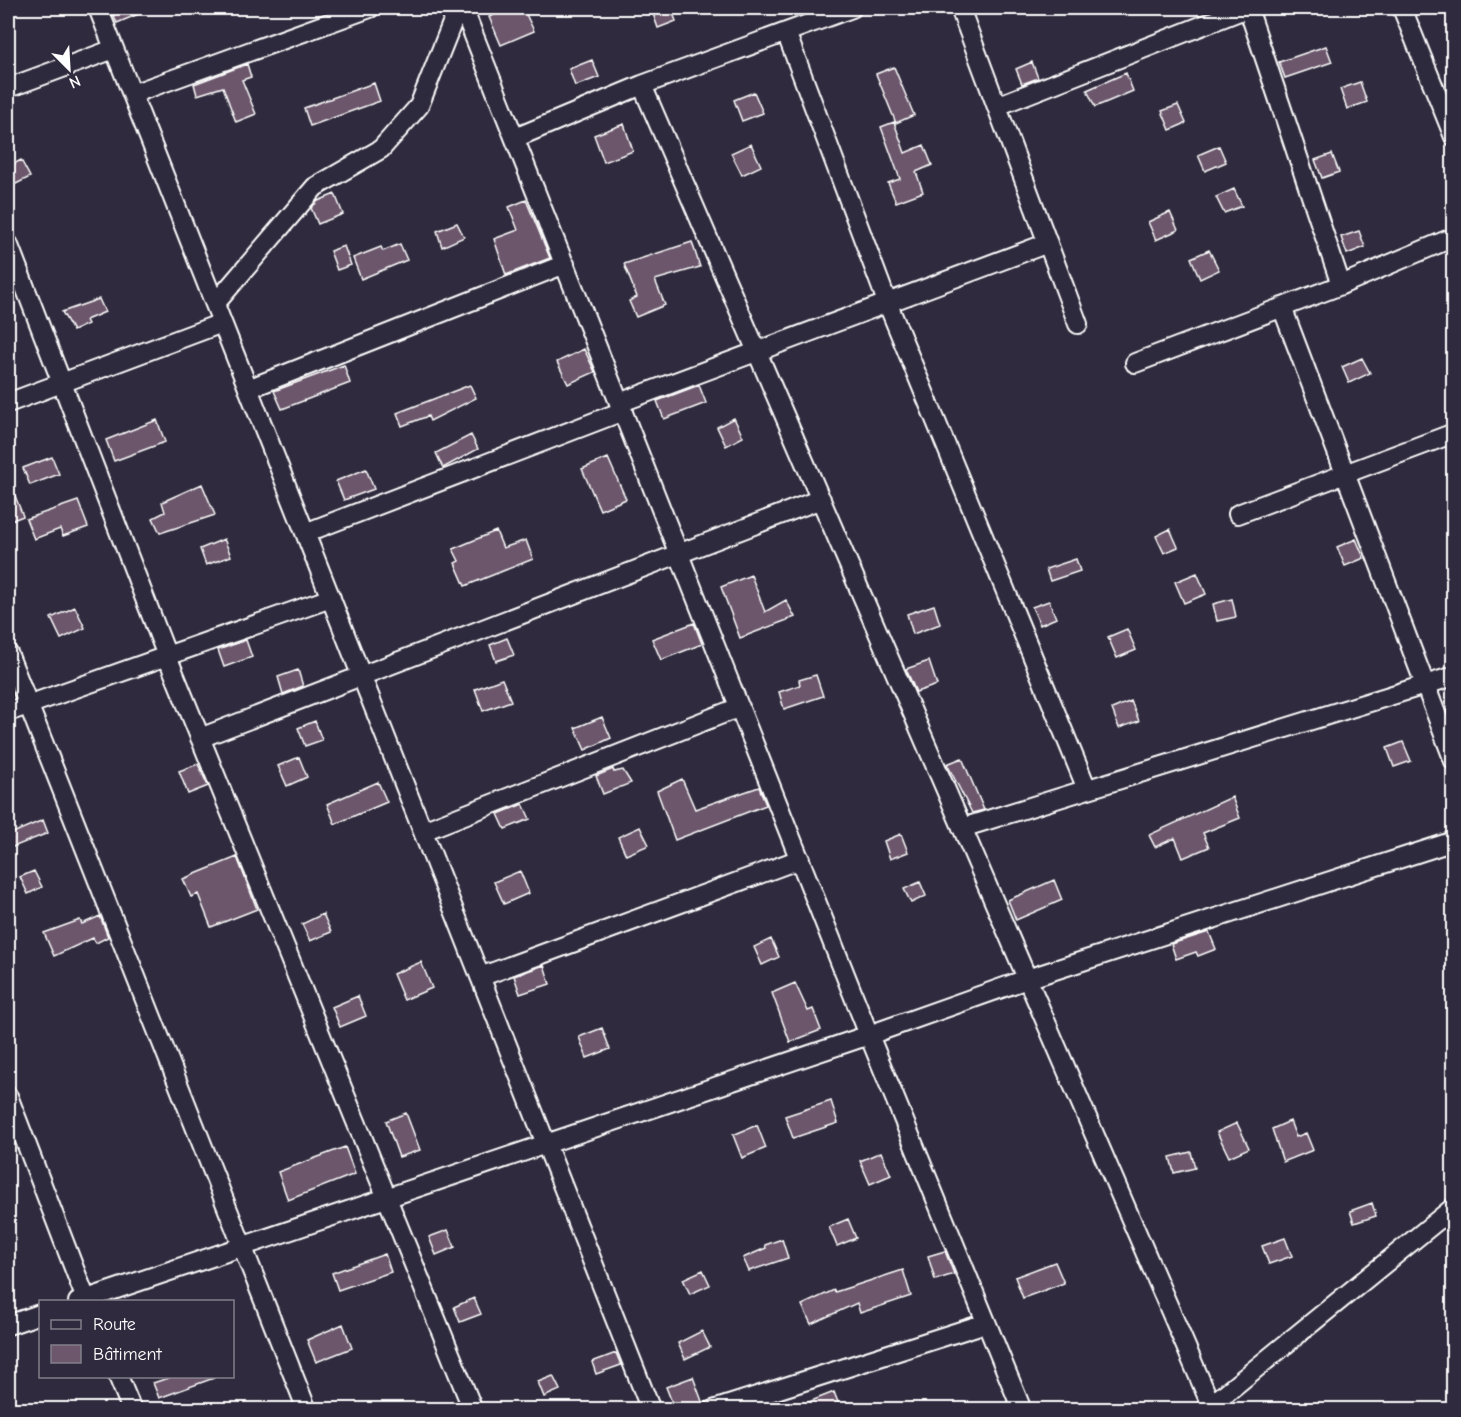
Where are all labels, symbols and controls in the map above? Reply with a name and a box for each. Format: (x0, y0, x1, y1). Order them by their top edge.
north arrow (39, 39, 99, 99)
text: N (66, 71, 83, 92)
legend (39, 1300, 234, 1378)
text: Route (93, 1314, 136, 1335)
text: Bâtiment (93, 1344, 163, 1365)

